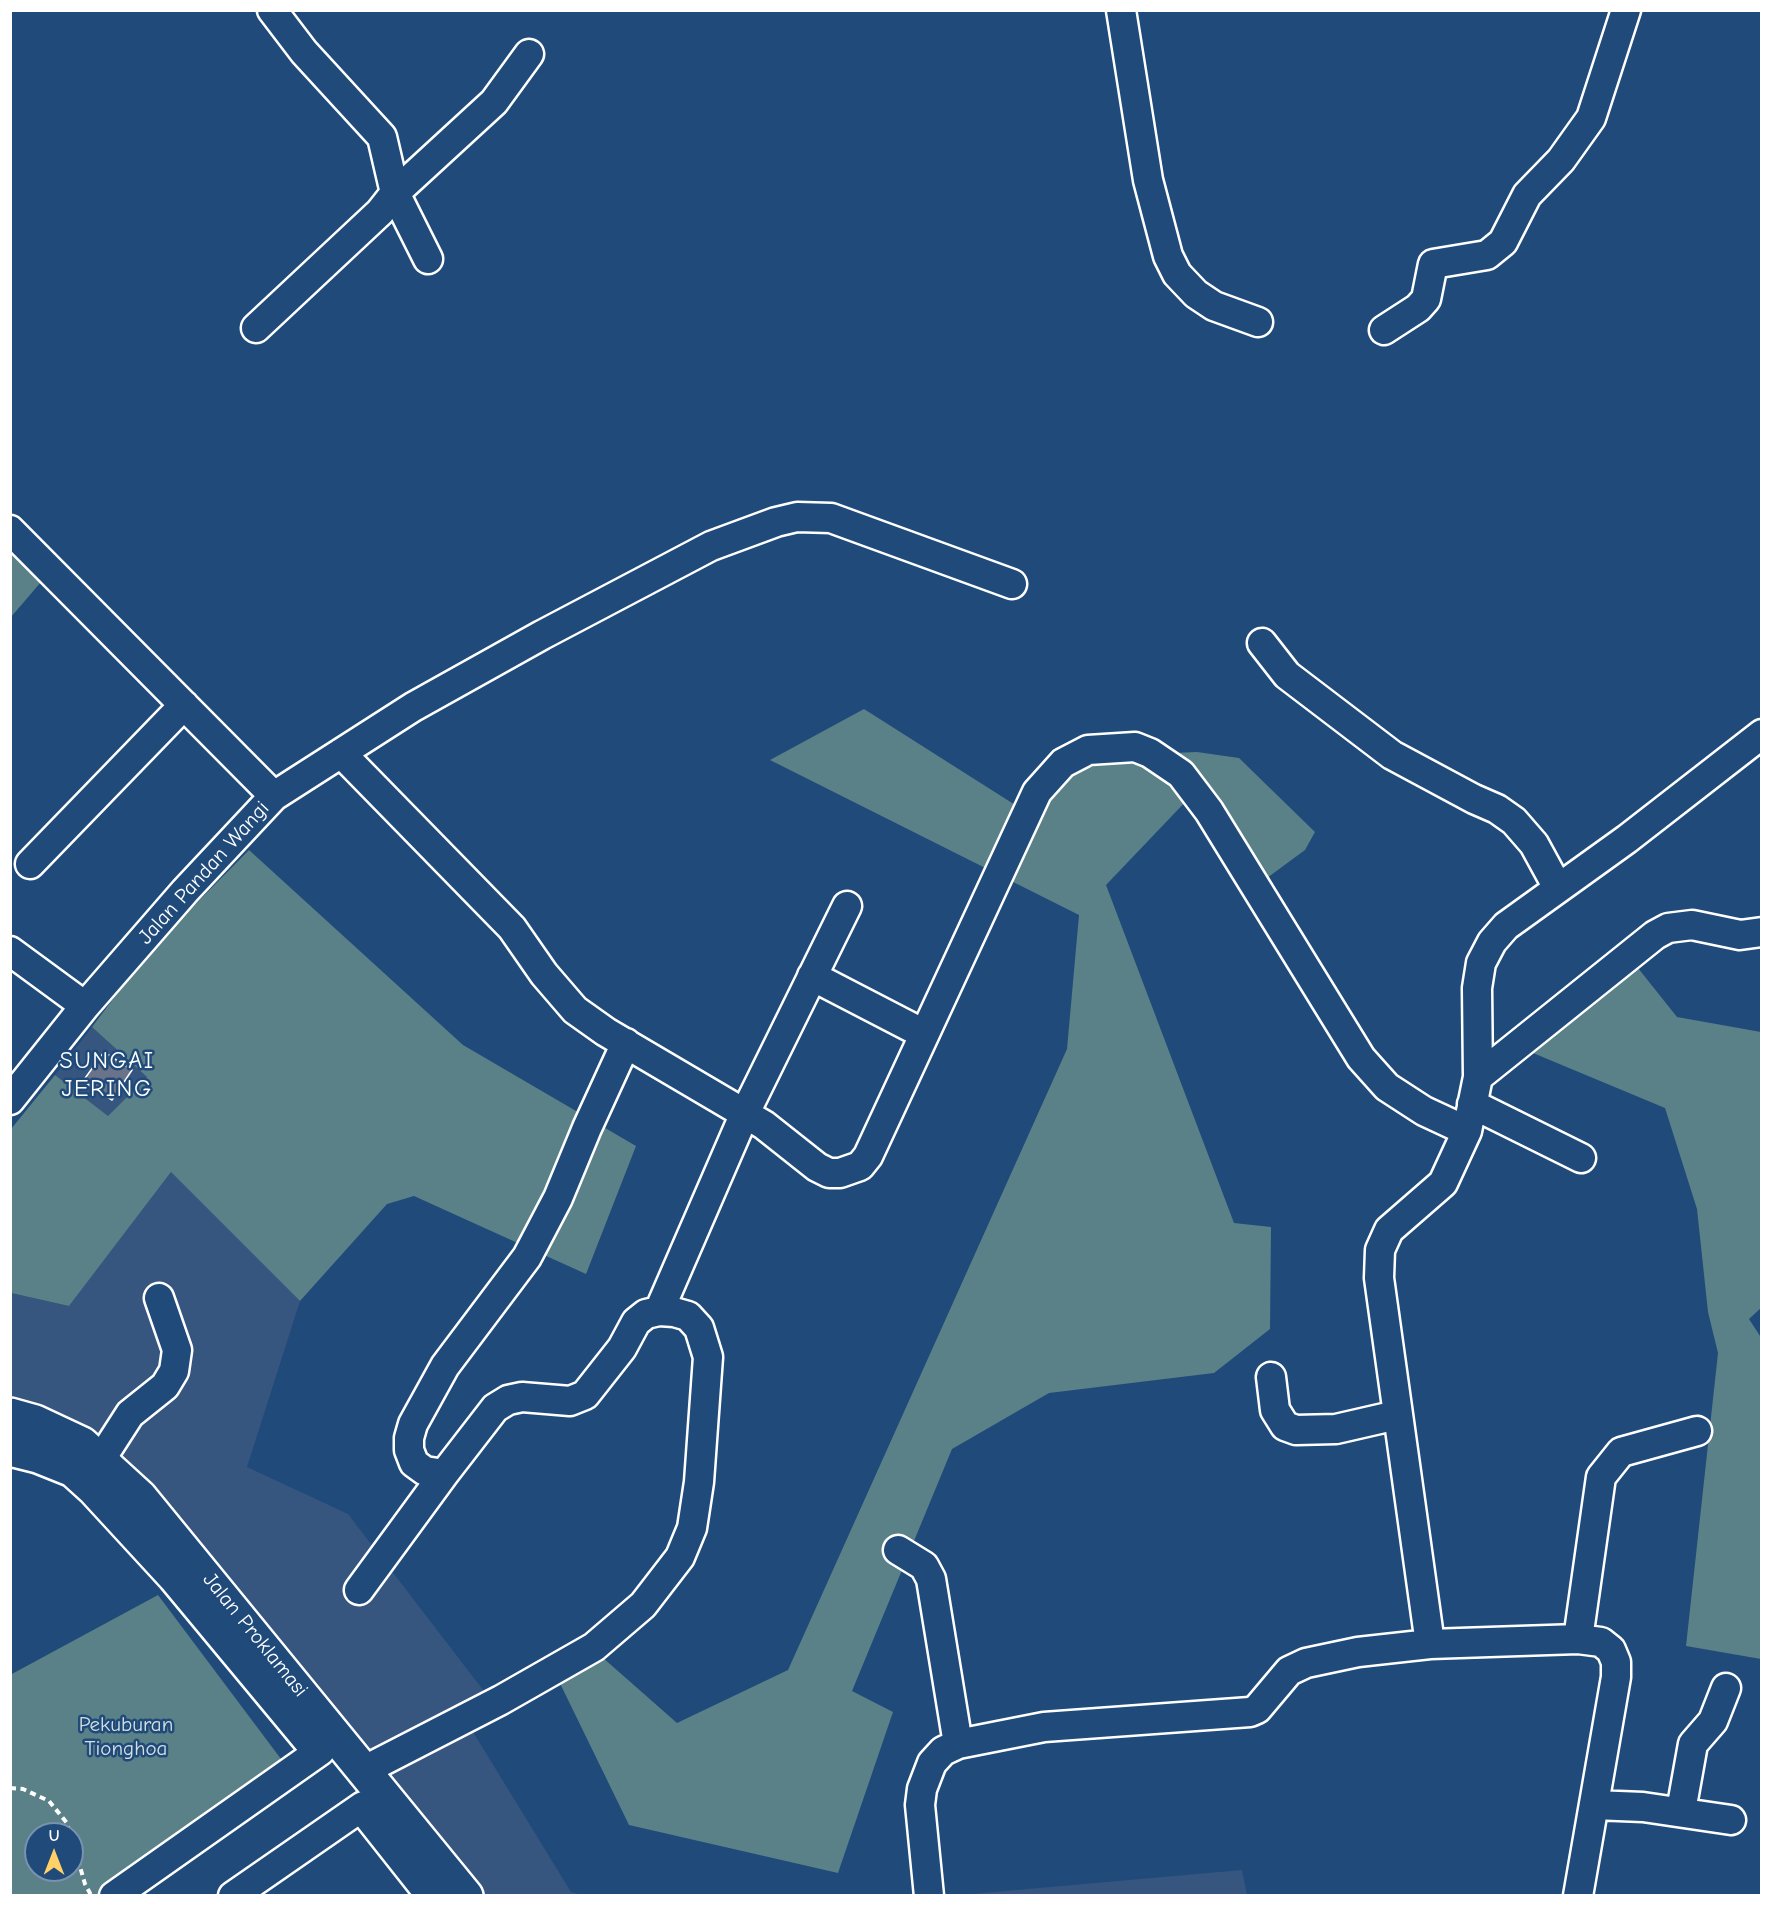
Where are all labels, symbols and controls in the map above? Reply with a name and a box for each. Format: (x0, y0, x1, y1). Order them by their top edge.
street label: Jalan Pandan Wangi (133, 796, 275, 950)
district label: SUNGAI JERING (59, 1047, 155, 1103)
street label: Jalan Proklamasi (197, 1568, 313, 1702)
park label: Pekuburan Tionghoa (79, 1712, 173, 1762)
north arrow (24, 1822, 84, 1882)
text: U (49, 1827, 59, 1845)

